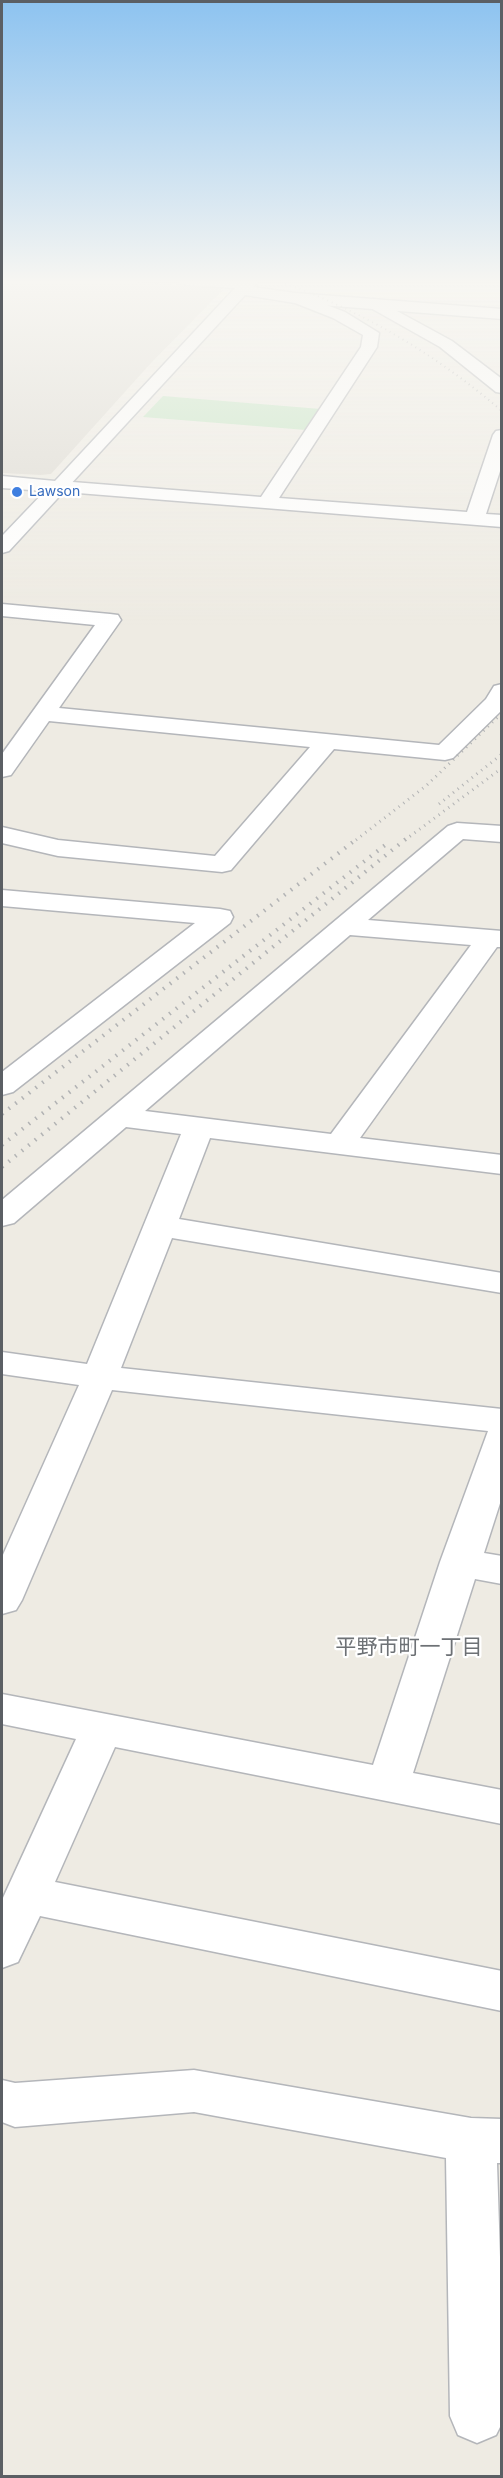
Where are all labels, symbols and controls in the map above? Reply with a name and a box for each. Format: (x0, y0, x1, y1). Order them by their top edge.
place label: Lawson (29, 484, 80, 500)
marker: Lawson (10, 485, 24, 499)
district label: 平野市町一丁目 (336, 1635, 482, 1661)

